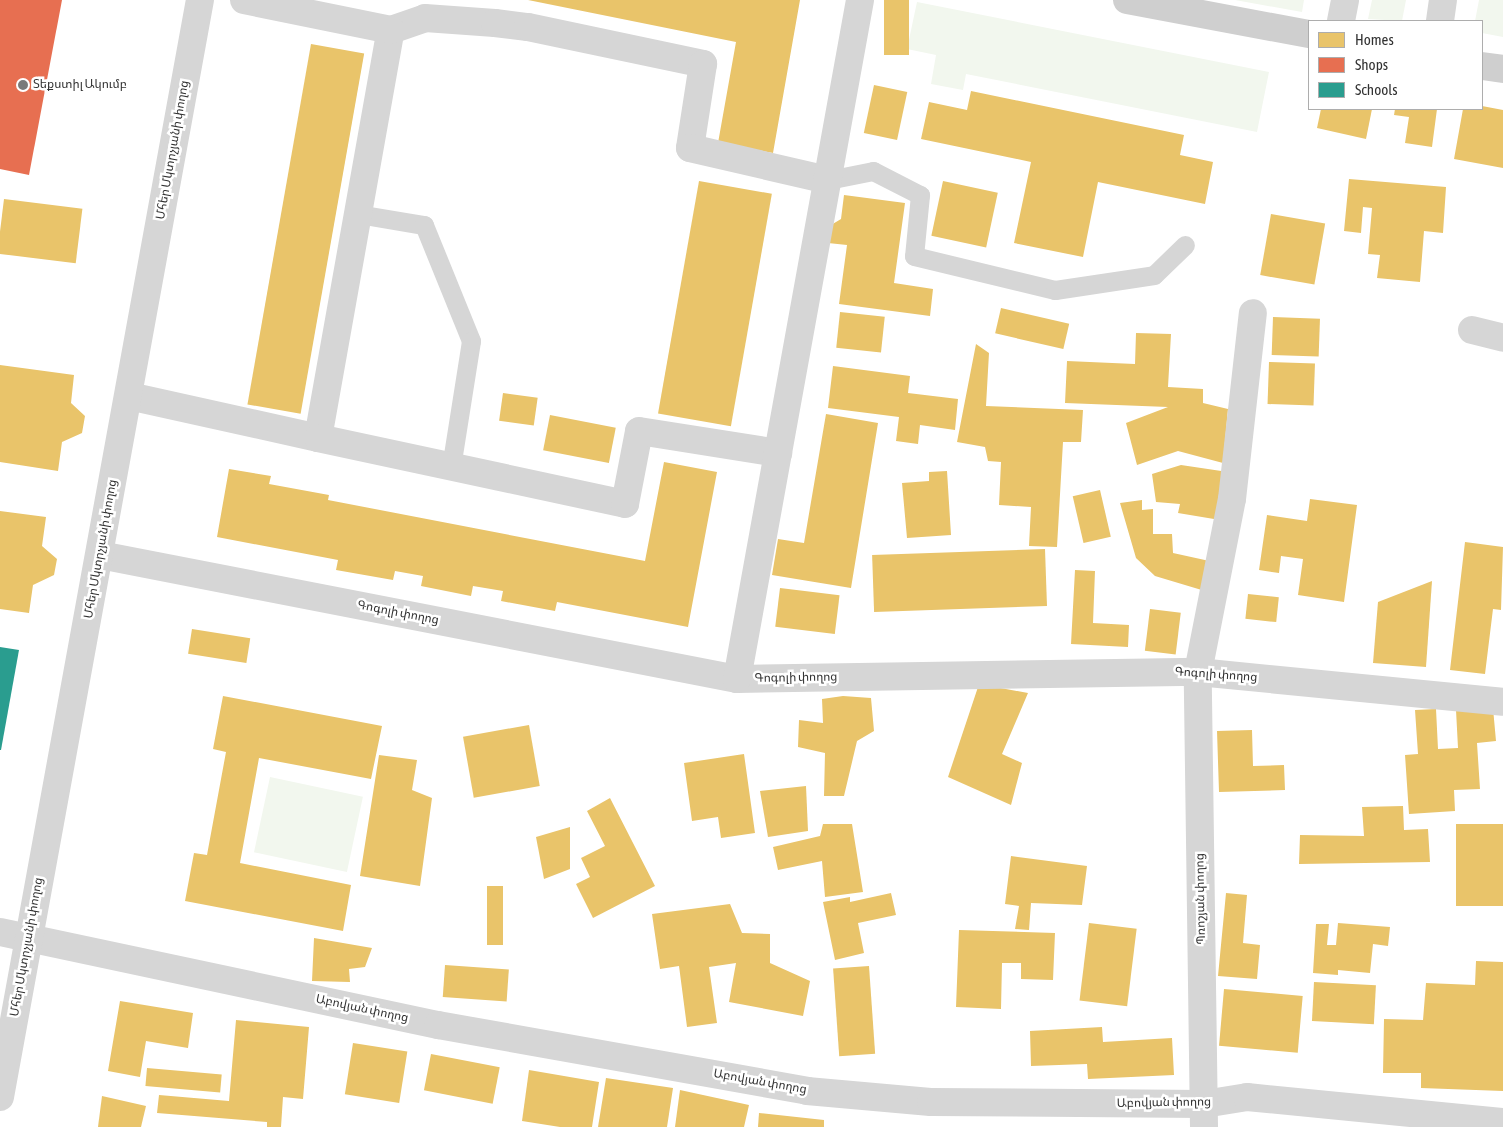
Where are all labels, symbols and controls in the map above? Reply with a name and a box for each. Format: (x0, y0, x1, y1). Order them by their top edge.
legend (1308, 20, 1483, 110)
text: Homes (1355, 31, 1394, 48)
text: Shops (1355, 56, 1388, 73)
place label: Տեքստիլ Ակումբ (33, 78, 127, 92)
marker: Տեքստիլ Ակումբ (17, 79, 29, 91)
street label: Մհեր Մկտրչյանի փողոց (154, 79, 192, 221)
text: Schools (1355, 81, 1398, 98)
street label: Մհեր Մկտրչյանի փողոց (82, 478, 120, 620)
street label: Գոգոլի փողոց (356, 598, 440, 628)
street label: Գոգոլի փողոց (1174, 665, 1258, 685)
street label: Գոգոլի փողոց (754, 670, 838, 686)
street label: Պռոշյան փողոց (1193, 853, 1209, 945)
street label: Մհեր Մկտրչյանի փողոց (8, 876, 46, 1018)
street label: Աբովյան փողոց (314, 992, 410, 1026)
street label: Աբովյան փողոց (712, 1067, 808, 1097)
street label: Աբովյան փողոց (1117, 1095, 1211, 1111)

